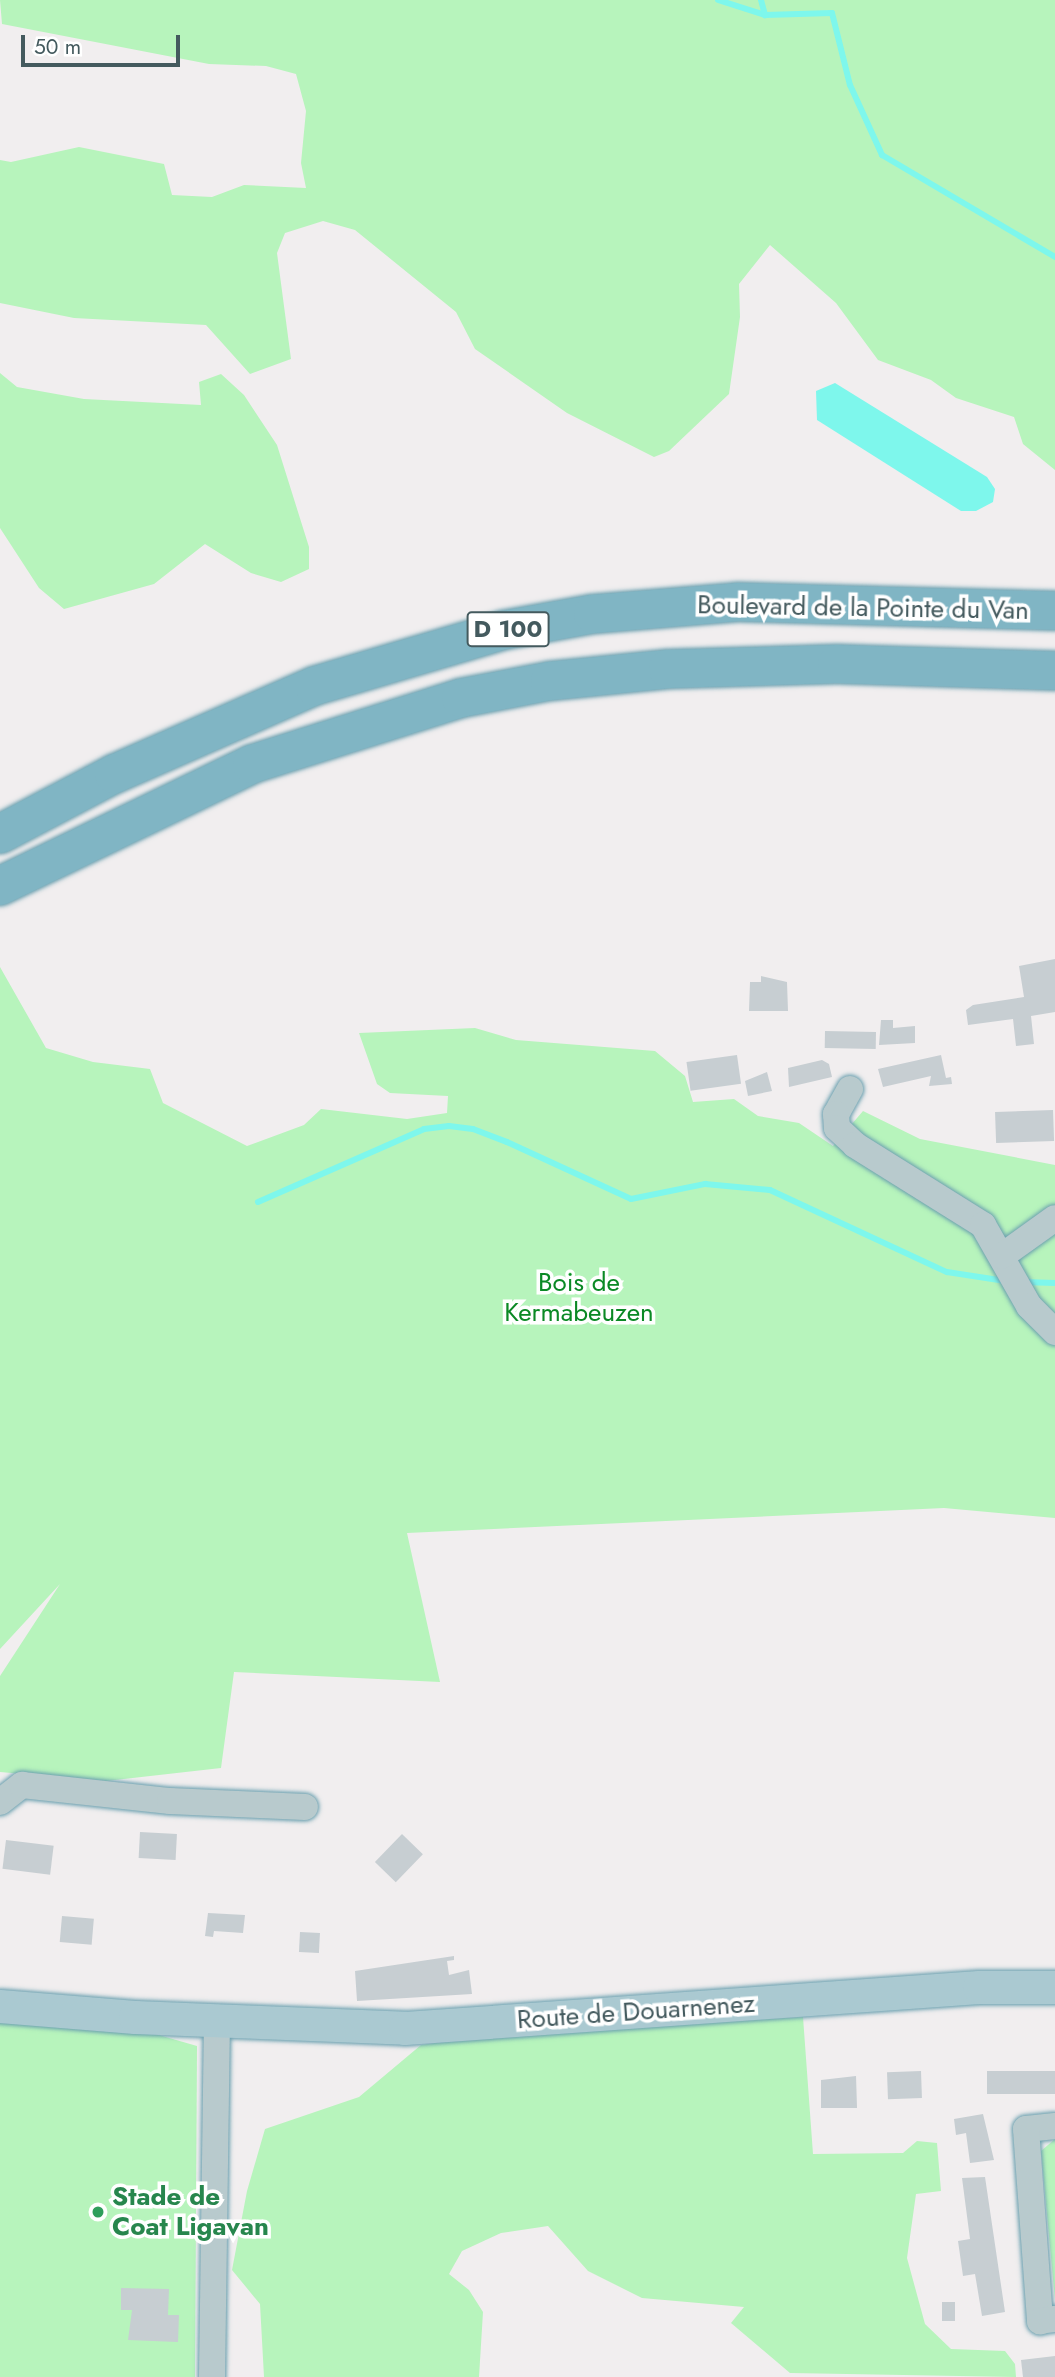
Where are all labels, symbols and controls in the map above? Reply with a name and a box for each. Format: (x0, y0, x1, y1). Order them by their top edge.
scale bar (24, 21, 184, 65)
text: 50 m (34, 32, 81, 62)
street label: Boulevard de la Pointe du Van (697, 590, 1029, 626)
road number: D 100 (466, 608, 550, 650)
park label: Bois de Kermabeuzen (504, 1267, 654, 1328)
street label: Route de Douarnenez (516, 1988, 756, 2036)
place label: Stade de Coat Ligavan (112, 2181, 269, 2242)
marker: Stade de Coat Ligavan (90, 2204, 106, 2220)

